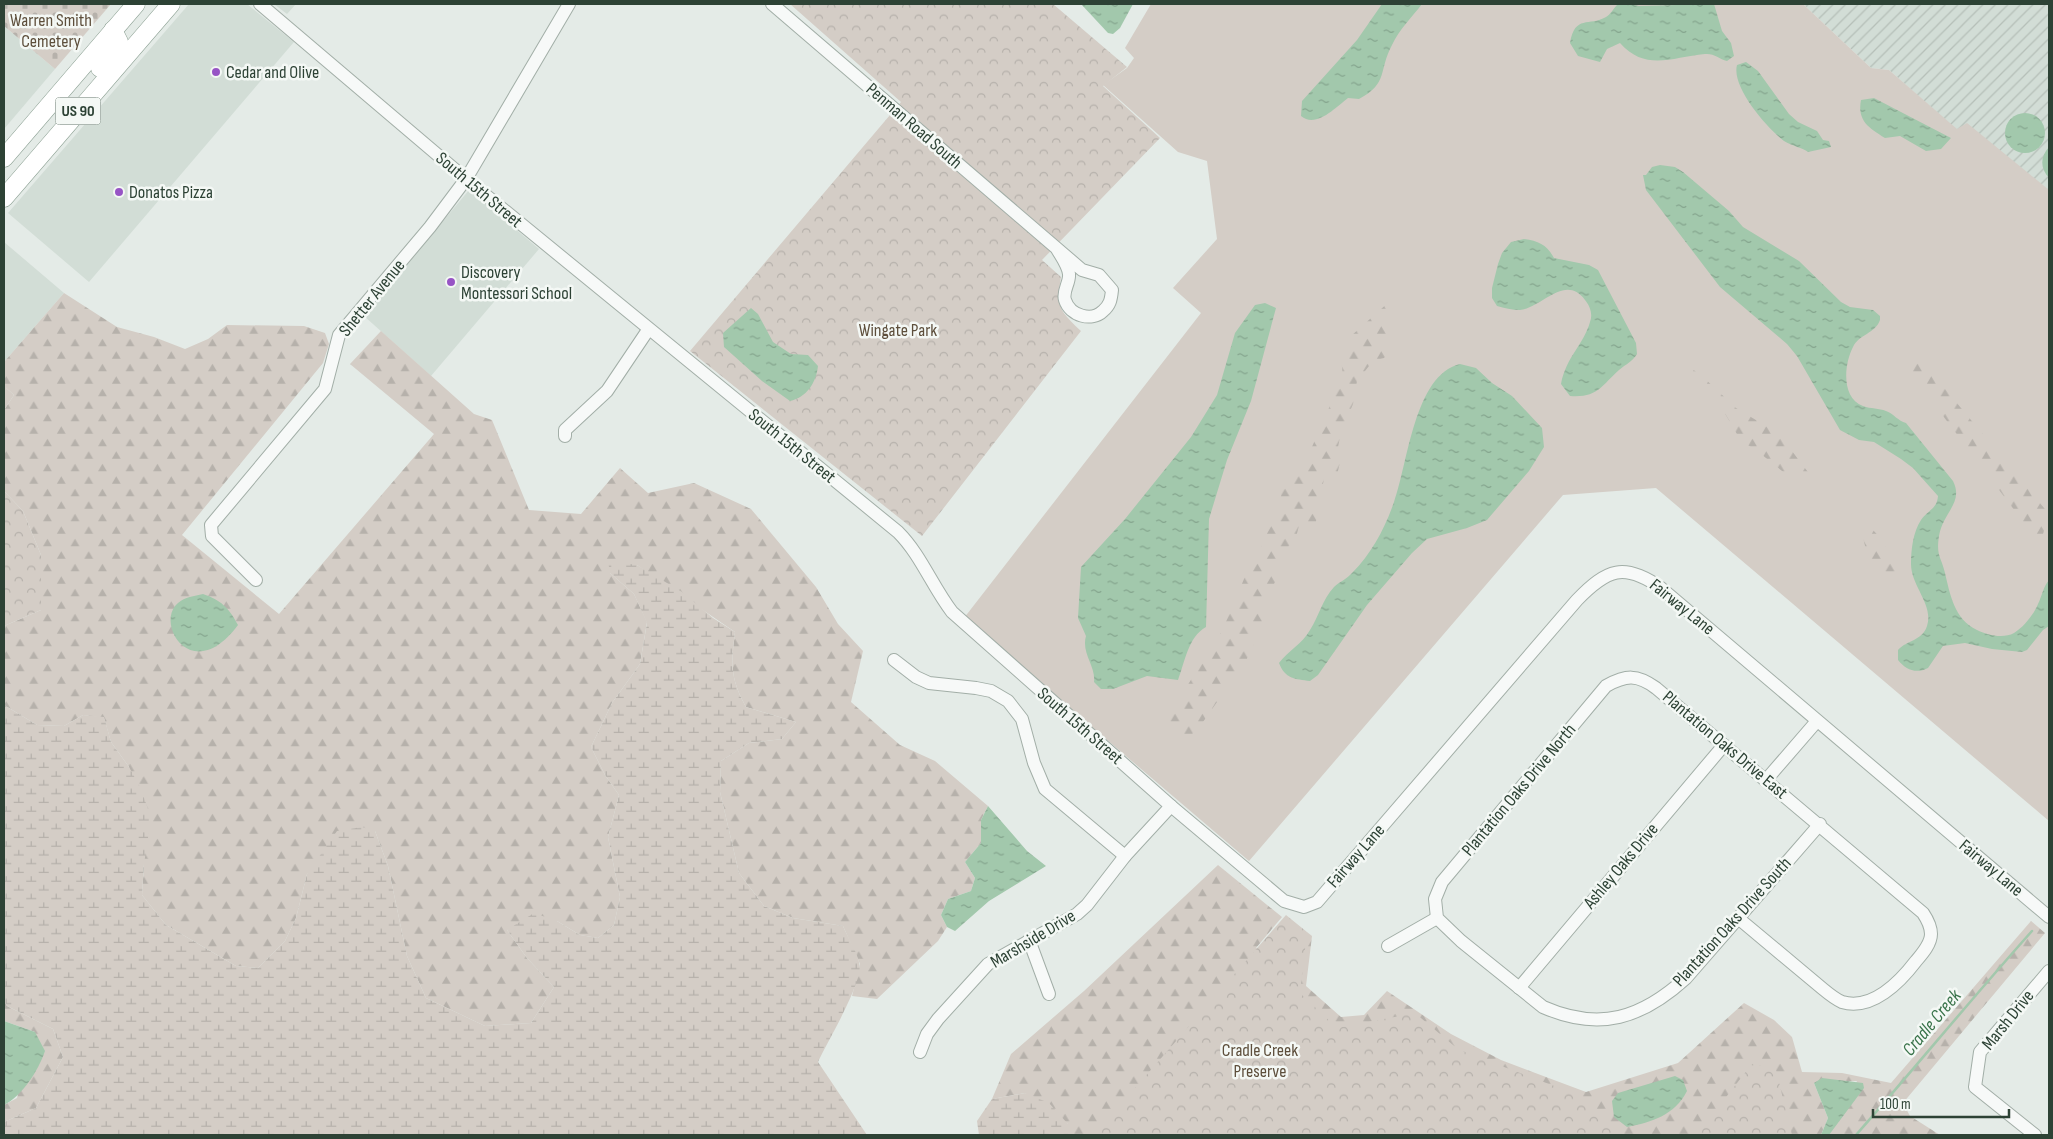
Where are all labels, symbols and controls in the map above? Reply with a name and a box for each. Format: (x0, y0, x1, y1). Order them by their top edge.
park label: Warren Smith Cemetery (10, 10, 92, 52)
place label: Cedar and Olive (226, 62, 319, 83)
marker: Cedar and Olive (210, 66, 222, 78)
street label: Penman Road South (862, 79, 966, 173)
road number: US 90 (56, 98, 100, 124)
street label: South 15th Street (432, 148, 527, 233)
place label: Donatos Pizza (129, 182, 213, 203)
marker: Donatos Pizza (113, 186, 125, 198)
street label: Shetter Avenue (335, 255, 409, 341)
place label: Discovery Montessori School (461, 262, 572, 304)
marker: Discovery Montessori School (445, 276, 457, 288)
park label: Wingate Park (859, 320, 937, 341)
street label: South 15th Street (744, 404, 840, 488)
street label: Fairway Lane (1645, 575, 1719, 639)
street label: South 15th Street (1033, 683, 1127, 769)
street label: Plantation Oaks Drive East (1658, 687, 1792, 804)
street label: Plantation Oaks Drive North (1458, 720, 1580, 860)
street label: Ashley Oaks Drive (1578, 819, 1663, 914)
street label: Fairway Lane (1323, 820, 1389, 892)
street label: Fairway Lane (1955, 835, 2027, 901)
street label: Plantation Oaks Drive South (1668, 853, 1796, 991)
street label: Marshside Drive (987, 905, 1079, 973)
water label: Cradle Creek (1898, 985, 1967, 1061)
street label: Marsh Drive (1978, 986, 2038, 1054)
park label: Cradle Creek Preserve (1222, 1040, 1298, 1082)
scale bar (1873, 1086, 2009, 1118)
text: 100 m (1880, 1095, 1911, 1114)

